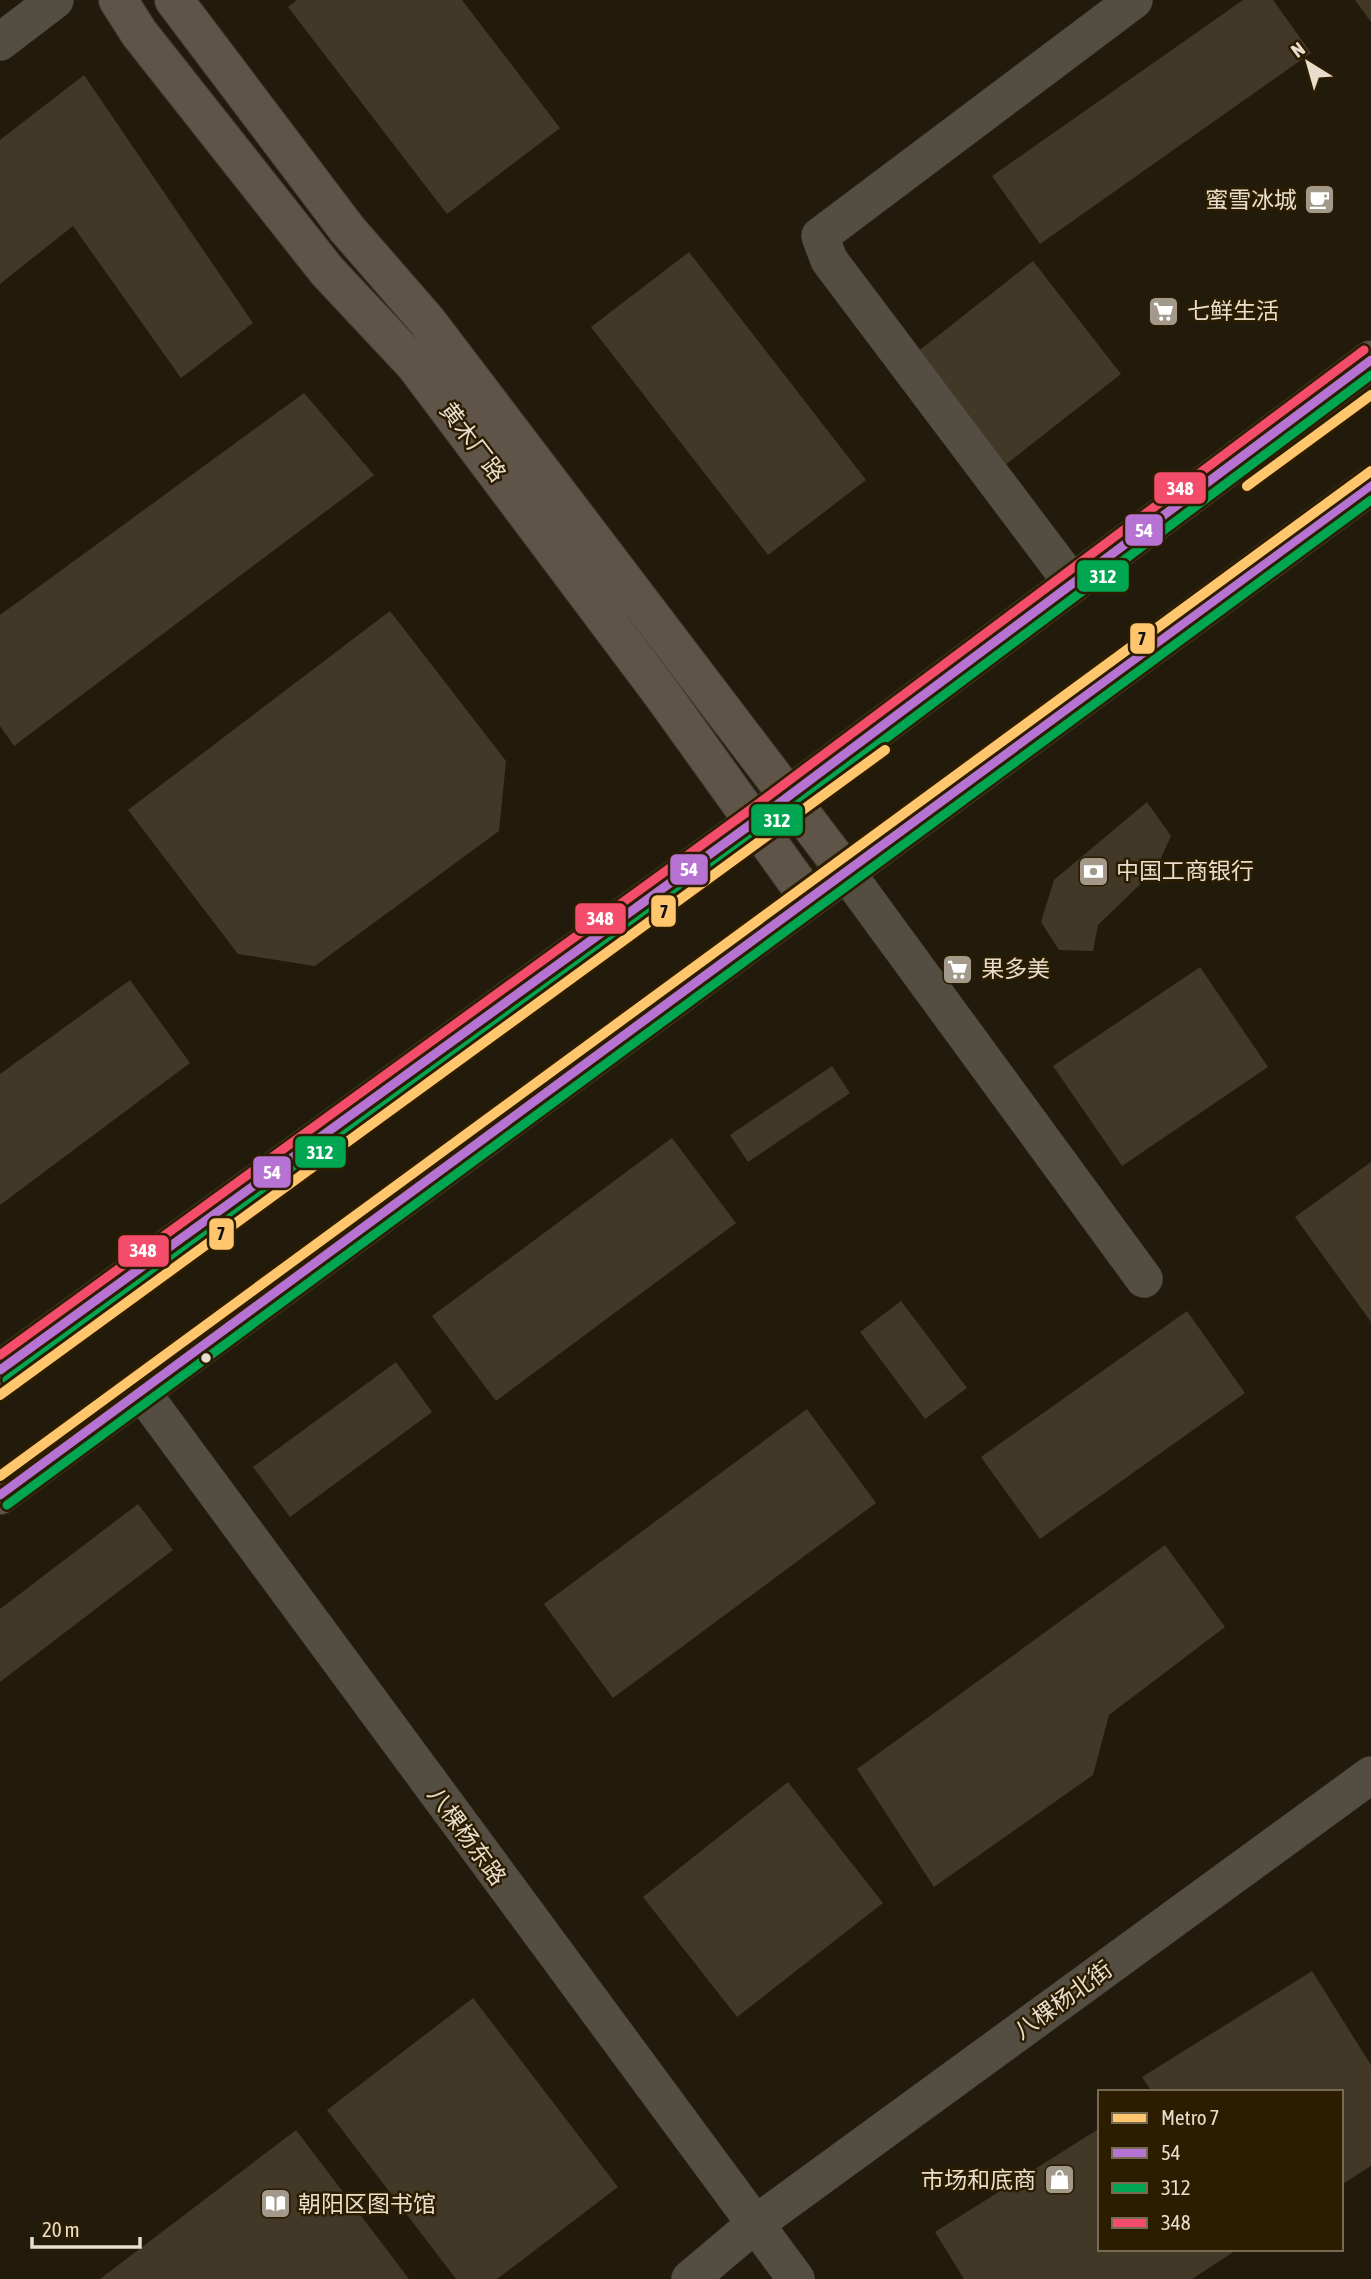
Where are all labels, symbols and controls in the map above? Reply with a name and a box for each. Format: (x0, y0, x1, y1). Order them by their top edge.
north arrow (1273, 28, 1343, 98)
text: N (1287, 37, 1309, 62)
cafe icon: 蜜雪冰城 (1303, 183, 1337, 217)
place label: 蜜雪冰城 (1205, 187, 1297, 213)
supermarket icon: 七鲜生活 (1147, 294, 1181, 328)
place label: 七鲜生活 (1187, 298, 1279, 324)
street label: 黄木厂路 (435, 397, 511, 487)
line badge: 348 (1153, 471, 1207, 505)
text: 348 (1167, 477, 1193, 499)
line badge: 54 (1124, 513, 1164, 547)
text: 54 (1135, 519, 1153, 541)
line badge: 312 (1076, 559, 1130, 593)
text: 312 (1090, 565, 1116, 587)
line badge: 7 (1129, 622, 1156, 655)
text: 7 (1138, 627, 1147, 649)
line badge: 312 (750, 803, 804, 837)
text: 312 (764, 809, 790, 831)
line badge: 54 (669, 853, 709, 886)
bank icon: 中国工商银行 (1076, 854, 1110, 888)
text: 54 (680, 858, 698, 880)
place label: 中国工商银行 (1116, 858, 1254, 884)
line badge: 7 (650, 894, 677, 928)
text: 7 (660, 900, 669, 922)
line badge: 348 (574, 902, 627, 935)
text: 348 (587, 907, 613, 929)
supermarket icon: 果多美 (941, 952, 975, 986)
place label: 果多美 (981, 956, 1050, 982)
line badge: 312 (294, 1135, 347, 1169)
text: 312 (307, 1141, 333, 1163)
line badge: 54 (252, 1155, 292, 1189)
text: 54 (263, 1161, 281, 1183)
line badge: 7 (208, 1217, 235, 1251)
text: 7 (217, 1222, 226, 1244)
line badge: 348 (117, 1234, 170, 1268)
text: 348 (130, 1239, 156, 1261)
unlabelled marker (199, 1351, 213, 1365)
street label: 八棵杨东路 (423, 1782, 511, 1890)
street label: 八棵杨北街 (1009, 1956, 1117, 2044)
legend (1098, 2090, 1343, 2251)
text: Metro 7 (1161, 2105, 1219, 2129)
text: 54 (1161, 2140, 1181, 2164)
shop icon: 市场和底商 (1042, 2163, 1076, 2197)
place label: 市场和底商 (921, 2167, 1036, 2193)
text: 312 (1161, 2175, 1191, 2199)
library icon: 朝阳区图书馆 (258, 2187, 292, 2221)
place label: 朝阳区图书馆 (298, 2191, 436, 2217)
scale bar (32, 2206, 140, 2250)
text: 348 (1161, 2210, 1191, 2234)
text: 20 m (42, 2217, 80, 2241)

